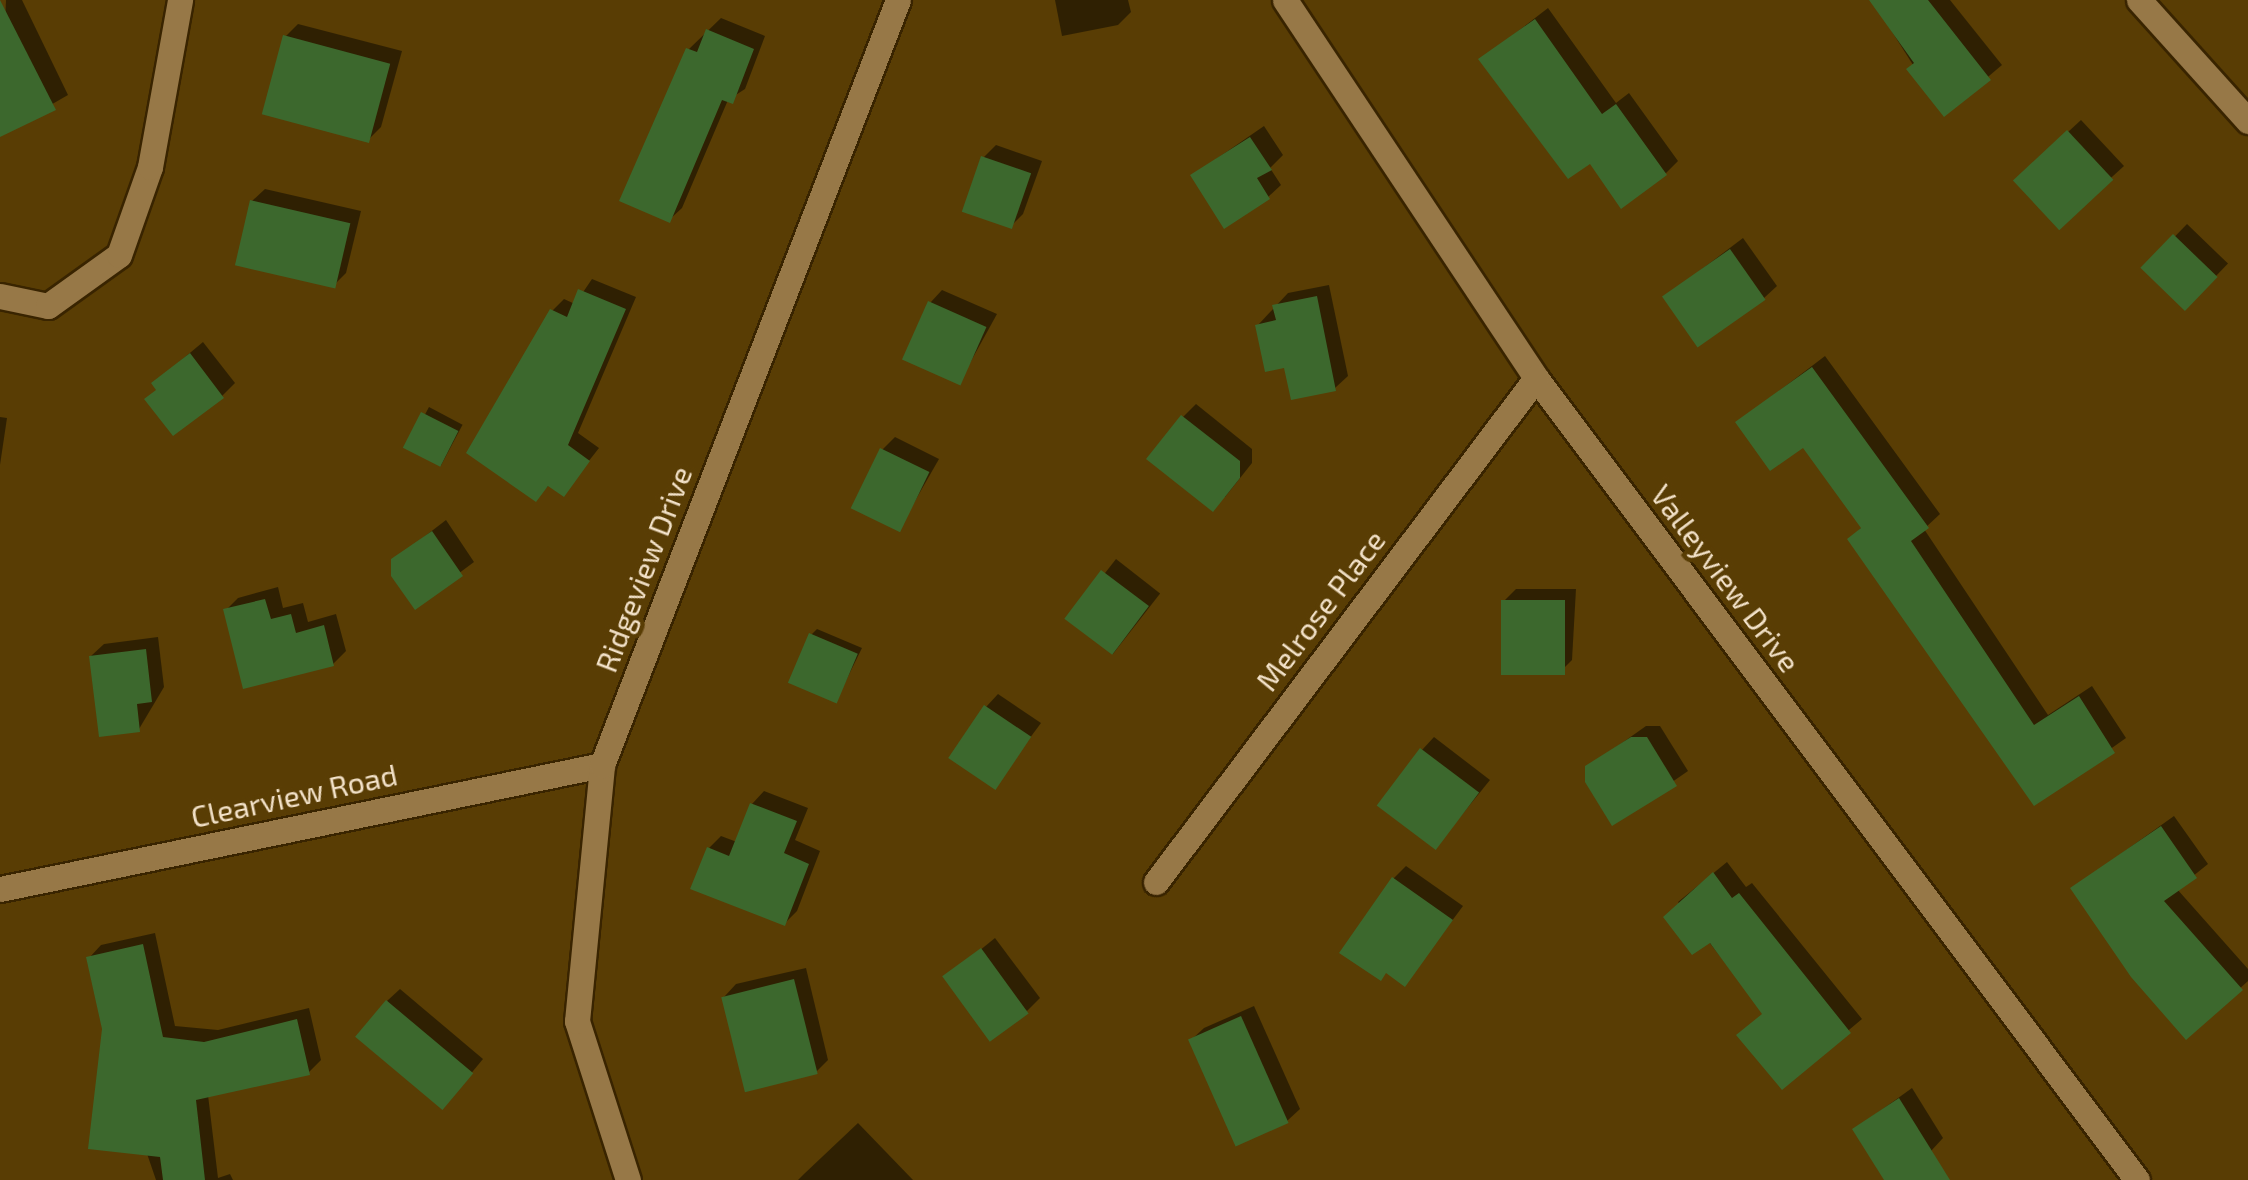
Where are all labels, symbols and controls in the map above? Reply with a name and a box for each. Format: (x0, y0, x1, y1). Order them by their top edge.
street label: Ridgeview Drive (587, 461, 699, 677)
street label: Valleyview Drive (1644, 477, 1808, 679)
street label: Melrose Place (1248, 523, 1392, 697)
street label: Clearview Road (187, 756, 401, 834)

